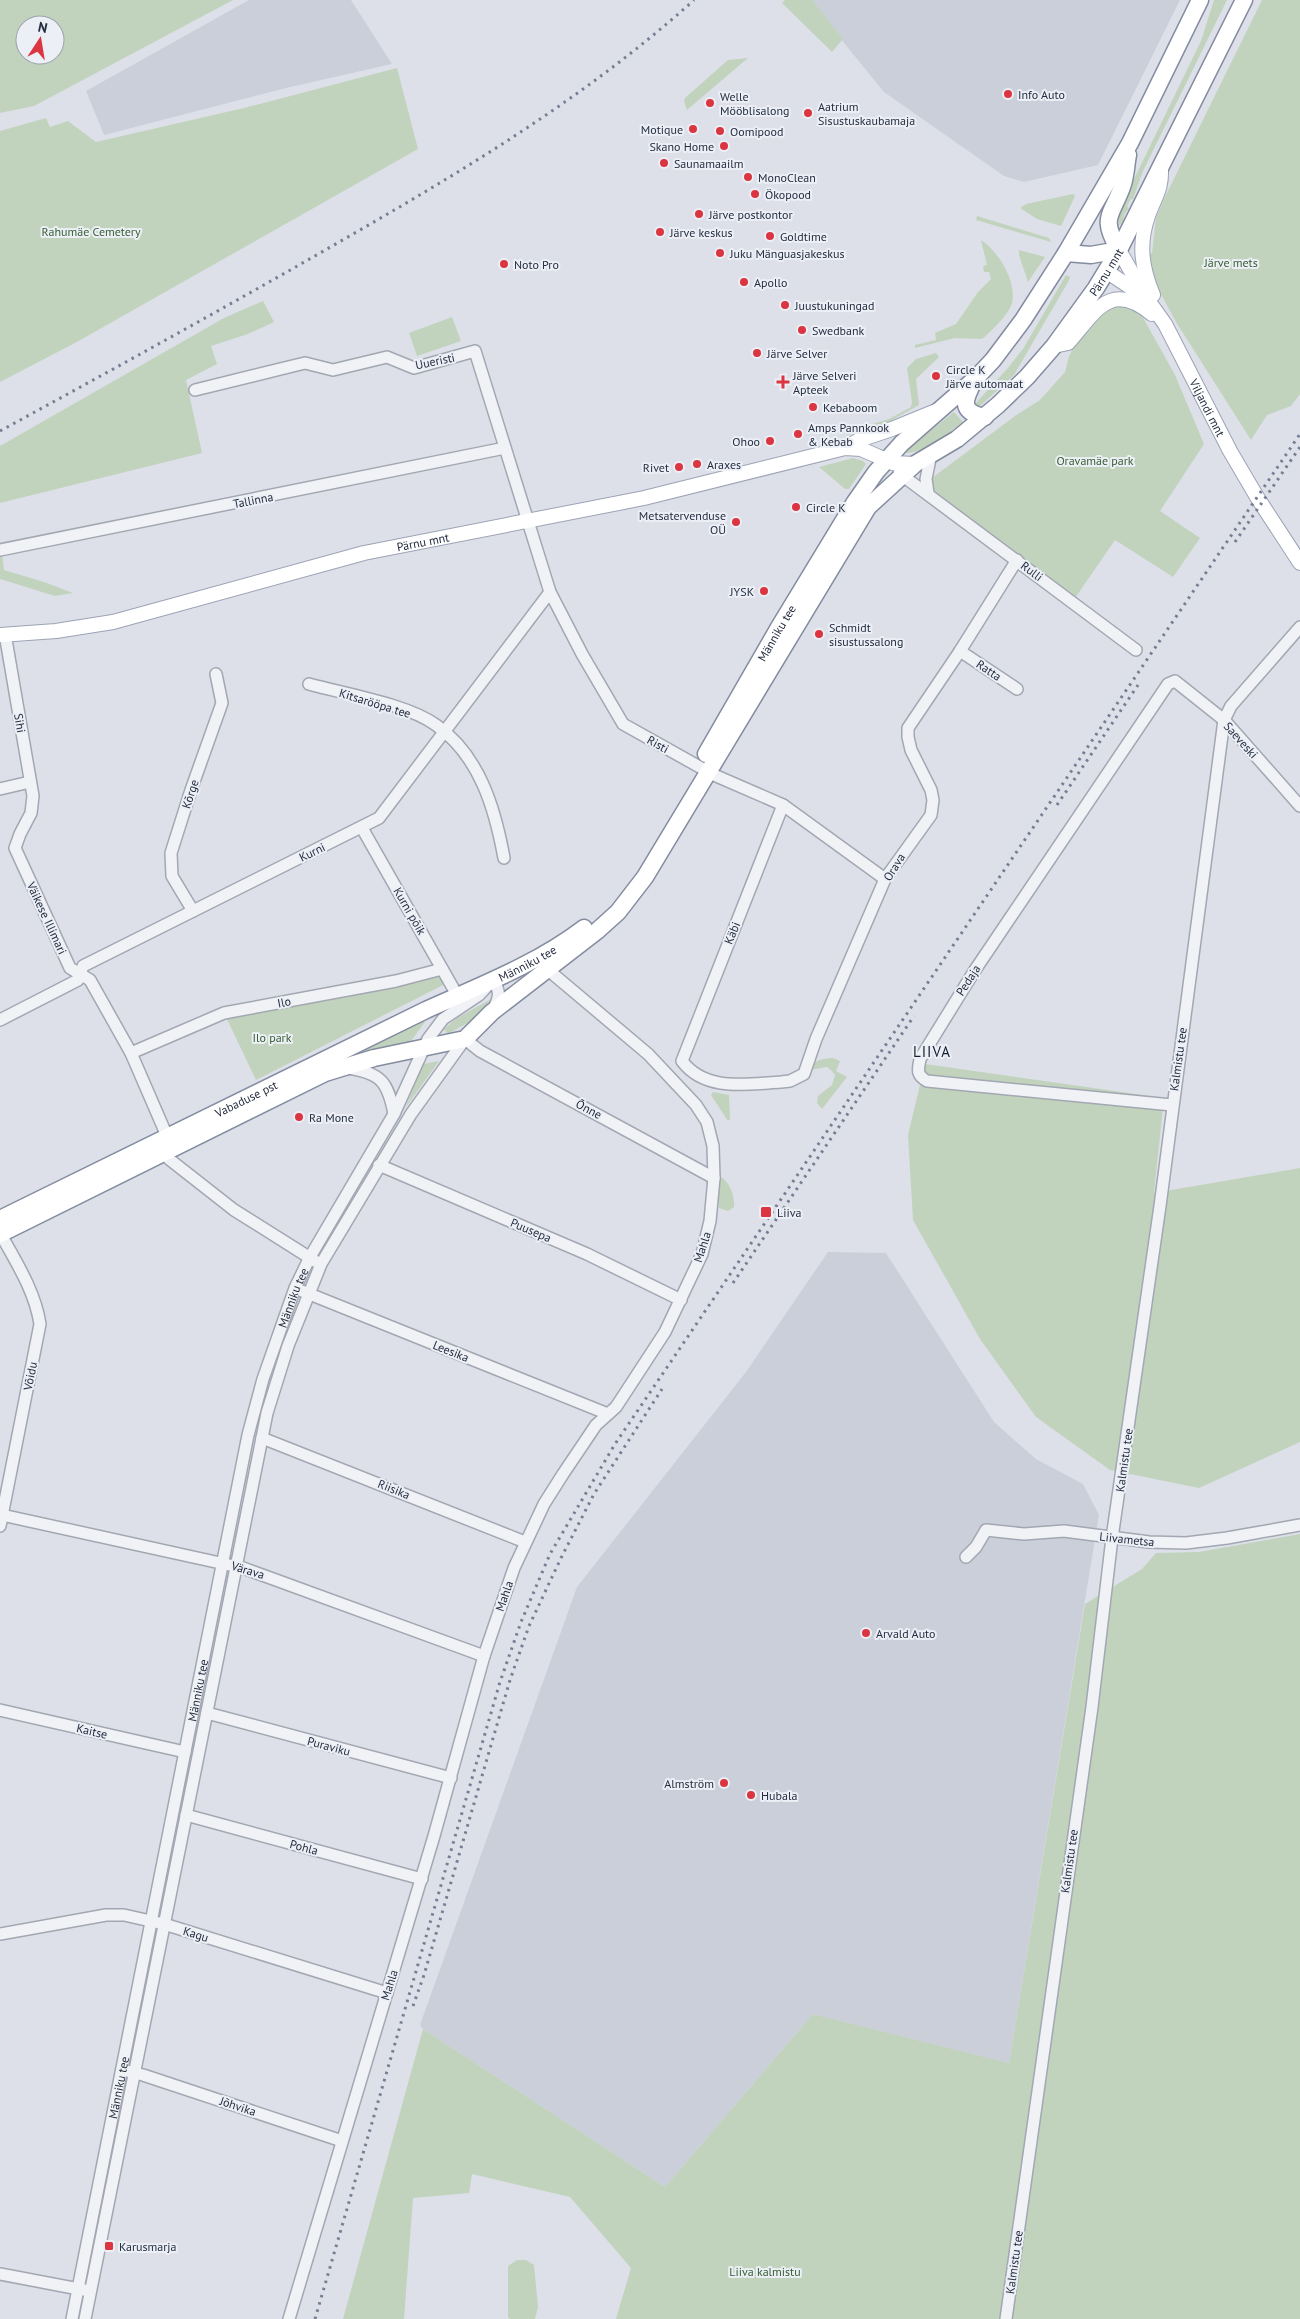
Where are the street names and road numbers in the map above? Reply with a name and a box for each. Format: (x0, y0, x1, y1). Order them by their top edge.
street label: Pärnu mnt (1085, 245, 1126, 299)
street label: Uueristi (414, 350, 456, 372)
street label: Viljandi mnt (1186, 375, 1229, 439)
street label: Tallinna (232, 489, 274, 511)
street label: Pärnu mnt (395, 529, 450, 554)
street label: Rulli (1018, 558, 1046, 584)
street label: Männiku tee (754, 602, 799, 664)
street label: Ratta (974, 656, 1004, 684)
street label: Kitsarööpa tee (337, 685, 413, 721)
street label: Sihi (11, 712, 29, 734)
street label: Saeveski (1221, 719, 1261, 761)
street label: Risti (644, 732, 672, 756)
street label: Kõrge (178, 778, 202, 810)
street label: Kurni (296, 839, 328, 865)
street label: Orava (880, 850, 908, 884)
street label: Väikese Illimari (23, 878, 70, 957)
street label: Kurni põik (390, 885, 430, 938)
street label: Käbi (721, 920, 743, 946)
street label: Männiku tee (496, 941, 559, 984)
street label: Pedaja (952, 962, 984, 998)
street label: Ilo (276, 993, 292, 1011)
street label: Kalmistu tee (1166, 1026, 1190, 1092)
street label: Vabaduse pst (211, 1077, 280, 1120)
street label: Õnne (573, 1096, 605, 1122)
street label: Puusepa (508, 1215, 554, 1245)
street label: Mahla (690, 1230, 714, 1264)
street label: Männiku tee (274, 1265, 311, 1330)
street label: Leesika (431, 1337, 471, 1365)
street label: Võidu (20, 1360, 40, 1393)
street label: Kalmistu tee (1112, 1427, 1136, 1493)
street label: Riisika (376, 1476, 412, 1502)
street label: Liivametsa (1099, 1529, 1155, 1549)
street label: Värava (229, 1558, 266, 1582)
street label: Mahla (492, 1579, 516, 1613)
street label: Männiku tee (184, 1658, 211, 1723)
street label: Kaitse (75, 1720, 109, 1742)
street label: Puraviku (306, 1733, 352, 1759)
street label: Kalmistu tee (1057, 1828, 1081, 1894)
street label: Pohla (288, 1836, 320, 1858)
street label: Kagu (181, 1923, 211, 1945)
street label: Mahla (377, 1968, 401, 2002)
street label: Männiku tee (105, 2055, 132, 2120)
street label: Jõhvika (217, 2093, 258, 2119)
street label: Kalmistu tee (1002, 2229, 1026, 2295)

